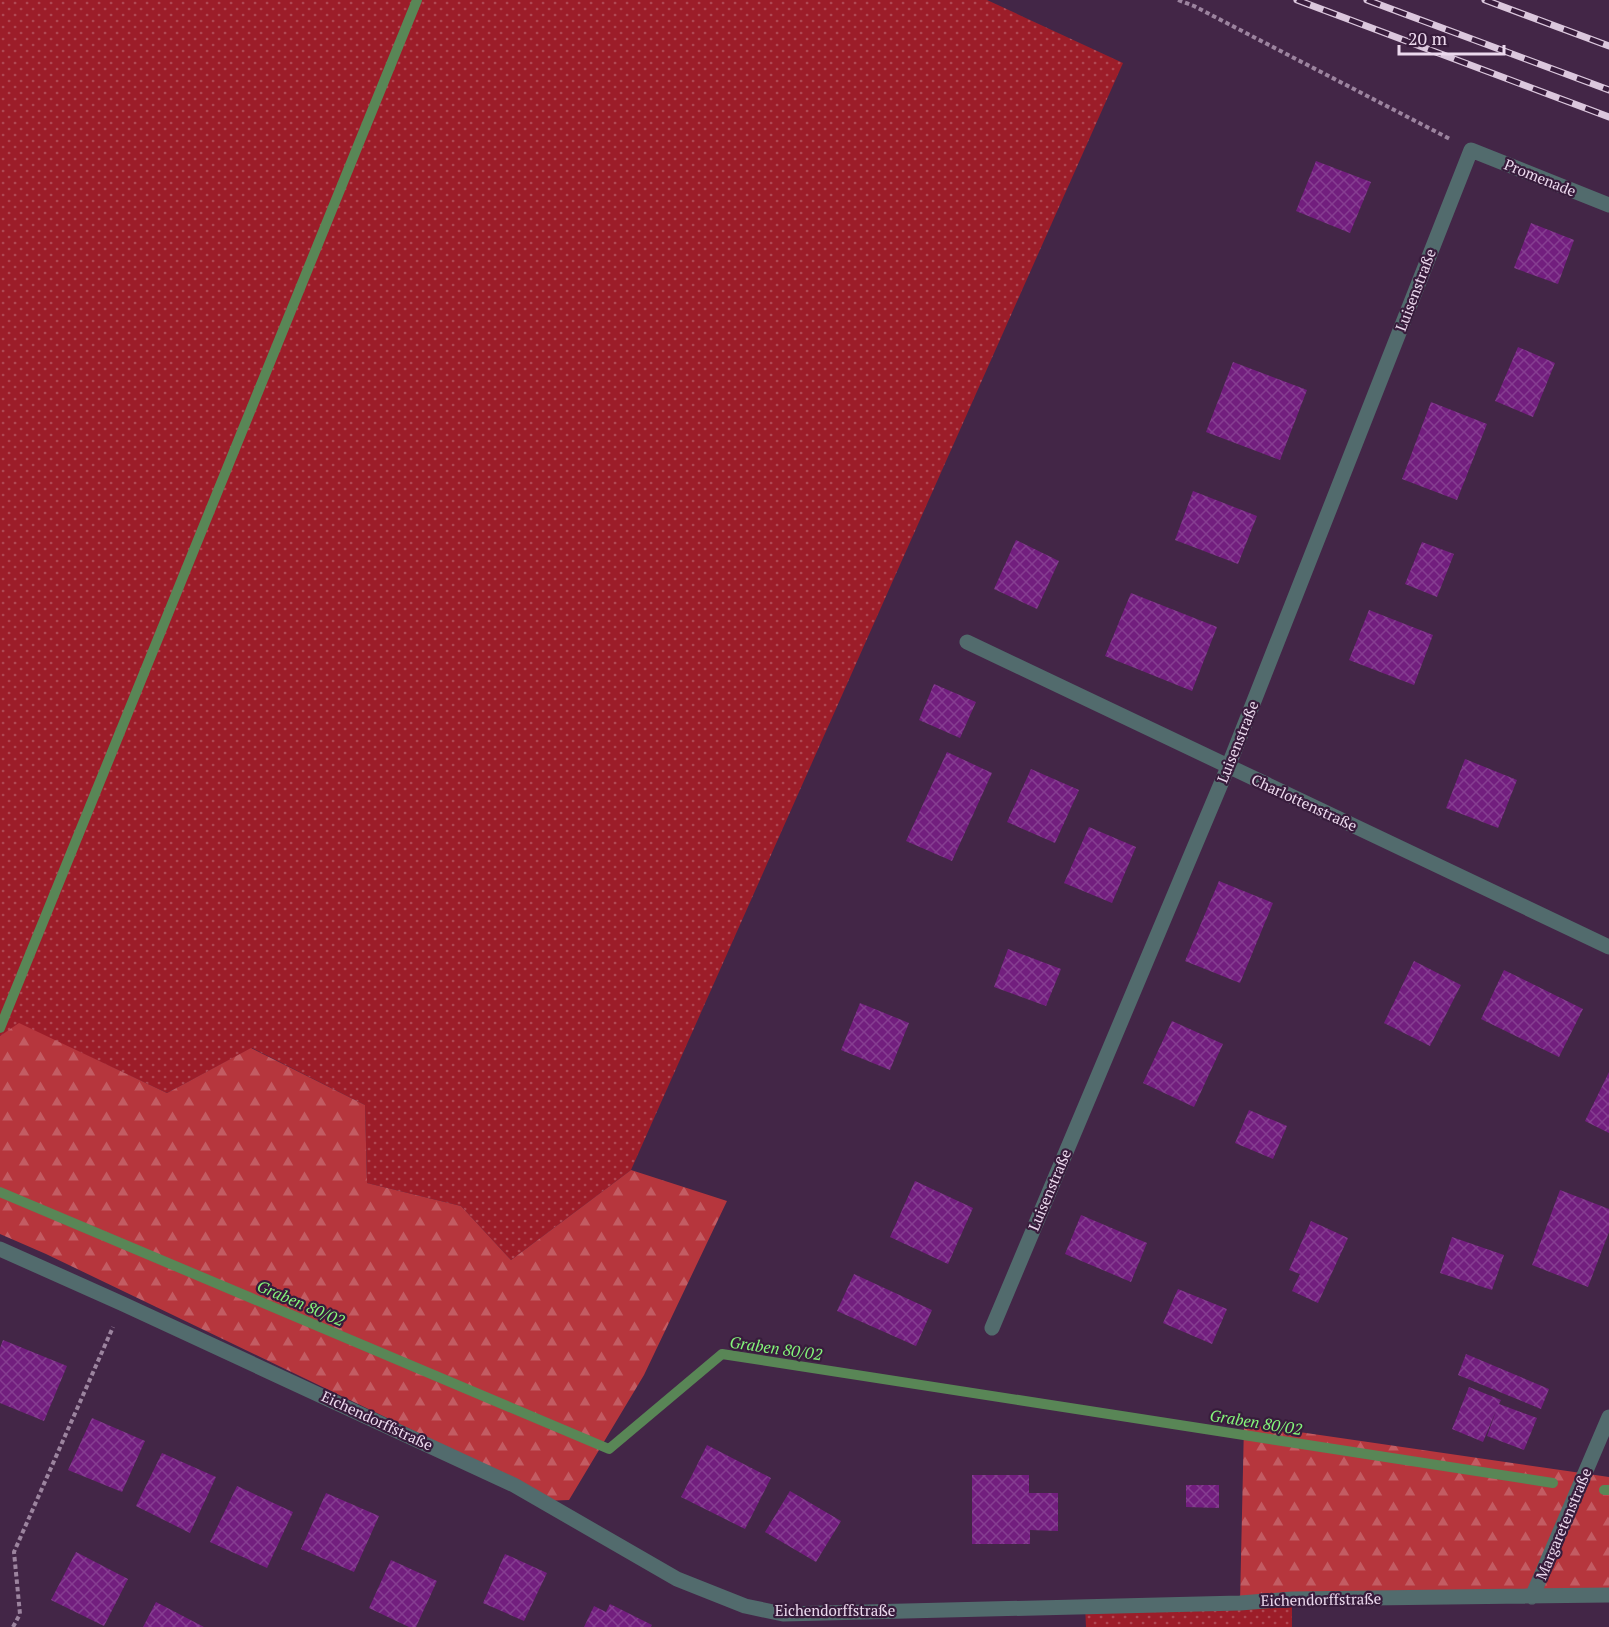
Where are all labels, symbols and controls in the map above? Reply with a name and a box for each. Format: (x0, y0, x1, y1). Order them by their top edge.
scale bar (1399, 18, 1504, 56)
text: 20 m (1408, 26, 1448, 50)
street label: Promenade (1501, 154, 1579, 201)
street label: Luisenstraße (1390, 246, 1440, 334)
street label: Luisenstraße (1212, 698, 1263, 786)
street label: Charlottenstraße (1248, 769, 1361, 835)
street label: Luisenstraße (1023, 1146, 1075, 1233)
water label: Graben 80/02 (254, 1275, 349, 1332)
water label: Graben 80/02 (728, 1331, 824, 1365)
street label: Eichendorffstraße (319, 1386, 436, 1455)
water label: Graben 80/02 (1208, 1404, 1304, 1440)
street label: Margaretenstraße (1530, 1465, 1596, 1583)
street label: Eichendorffstraße (1260, 1588, 1381, 1610)
street label: Eichendorffstraße (775, 1600, 895, 1620)

